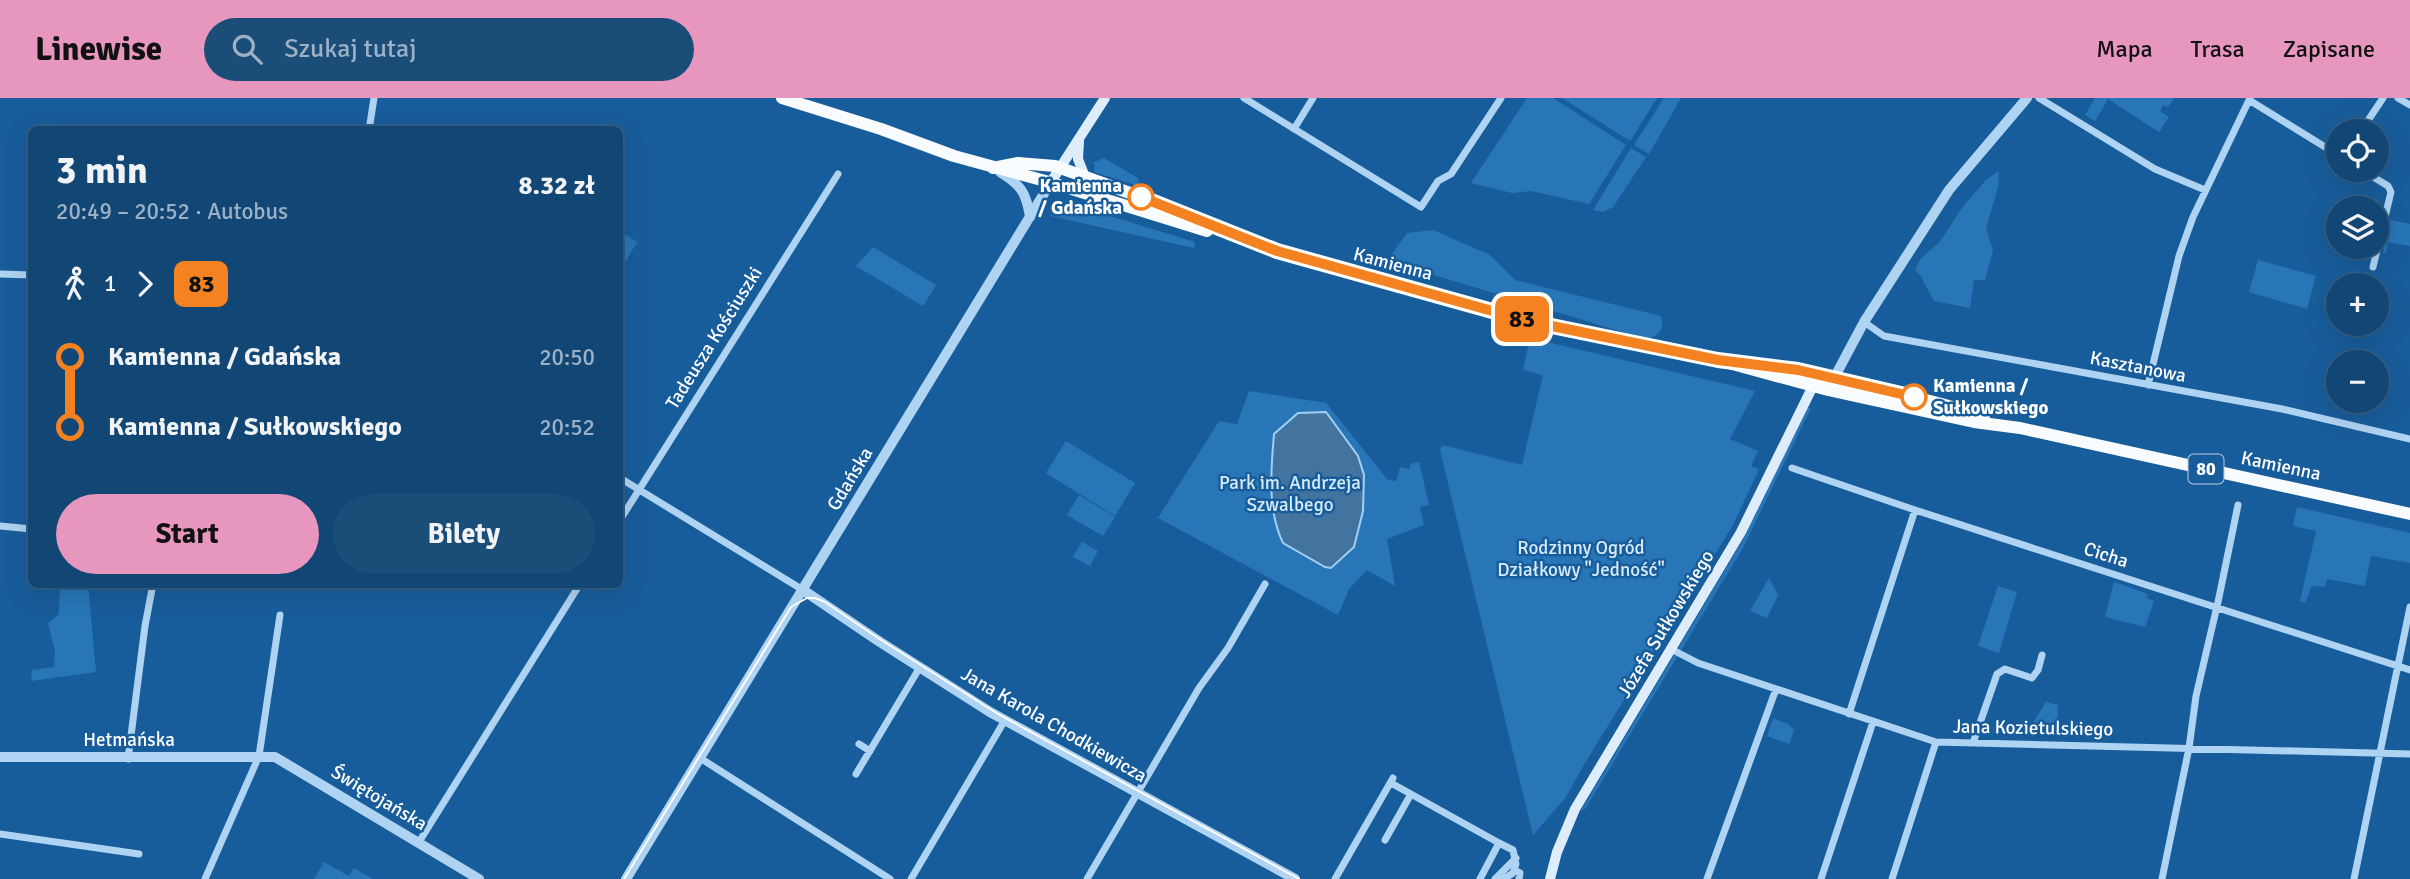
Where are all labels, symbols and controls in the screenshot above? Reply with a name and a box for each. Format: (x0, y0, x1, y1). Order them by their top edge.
search box (204, 18, 694, 81)
text: Linewise (35, 29, 162, 70)
icon: search (228, 30, 266, 68)
text: Szukaj tutaj (284, 33, 416, 65)
text: Mapa (2096, 34, 2153, 64)
text: Trasa (2191, 34, 2245, 64)
text: Zapisane (2283, 34, 2375, 64)
map controls (2326, 119, 2389, 413)
button: locate (2326, 119, 2389, 182)
text: 3 min (56, 147, 148, 194)
text: 8.32 zł (519, 170, 595, 202)
place label: Kamienna / Gdańska (1038, 174, 1122, 220)
marker: Kamienna / Gdańska (1128, 184, 1154, 210)
button: layers (2326, 196, 2389, 259)
text: 20:49 – 20:52 · Autobus (56, 197, 288, 226)
street label: Kamienna (1351, 242, 1435, 286)
street label: Tadeusza Kościuszki (661, 262, 767, 414)
icon: walk (56, 265, 94, 303)
icon: forward (126, 265, 164, 303)
text: 1 (104, 269, 116, 298)
text: 83 (188, 269, 214, 299)
button: + (2326, 273, 2389, 336)
line badge: 83 (1490, 296, 1554, 342)
text: 83 (1509, 304, 1535, 334)
text: Kamienna / Gdańska (108, 341, 341, 373)
text: 20:50 (539, 343, 595, 372)
street label: Kasztanowa (2088, 346, 2188, 388)
button: − (2326, 350, 2389, 413)
place label: Kamienna / Sułkowskiego (1933, 374, 2048, 420)
marker: Kamienna / Sułkowskiego (1901, 384, 1927, 410)
text: Kamienna / Sułkowskiego (108, 411, 402, 443)
text: 20:52 (539, 413, 595, 442)
street label: Gdańska (822, 443, 878, 515)
street label: Kamienna (2239, 446, 2323, 486)
road number: 80 (2188, 454, 2224, 484)
park label: Park im. Andrzeja Szwalbego (1219, 471, 1361, 517)
button: Start (56, 494, 319, 574)
button: Bilety (333, 494, 595, 574)
park label: Rodzinny Ogród Działkowy "Jedność" (1497, 536, 1665, 582)
street label: Cicha (2081, 537, 2131, 573)
street label: Józefa Sułkowskiego (1612, 546, 1720, 702)
street label: Jana Karola Chodkiewicza (957, 662, 1151, 788)
street label: Jana Kozietulskiego (1953, 715, 2114, 741)
street label: Hetmańska (83, 728, 175, 752)
street label: Świętojańska (327, 760, 431, 836)

